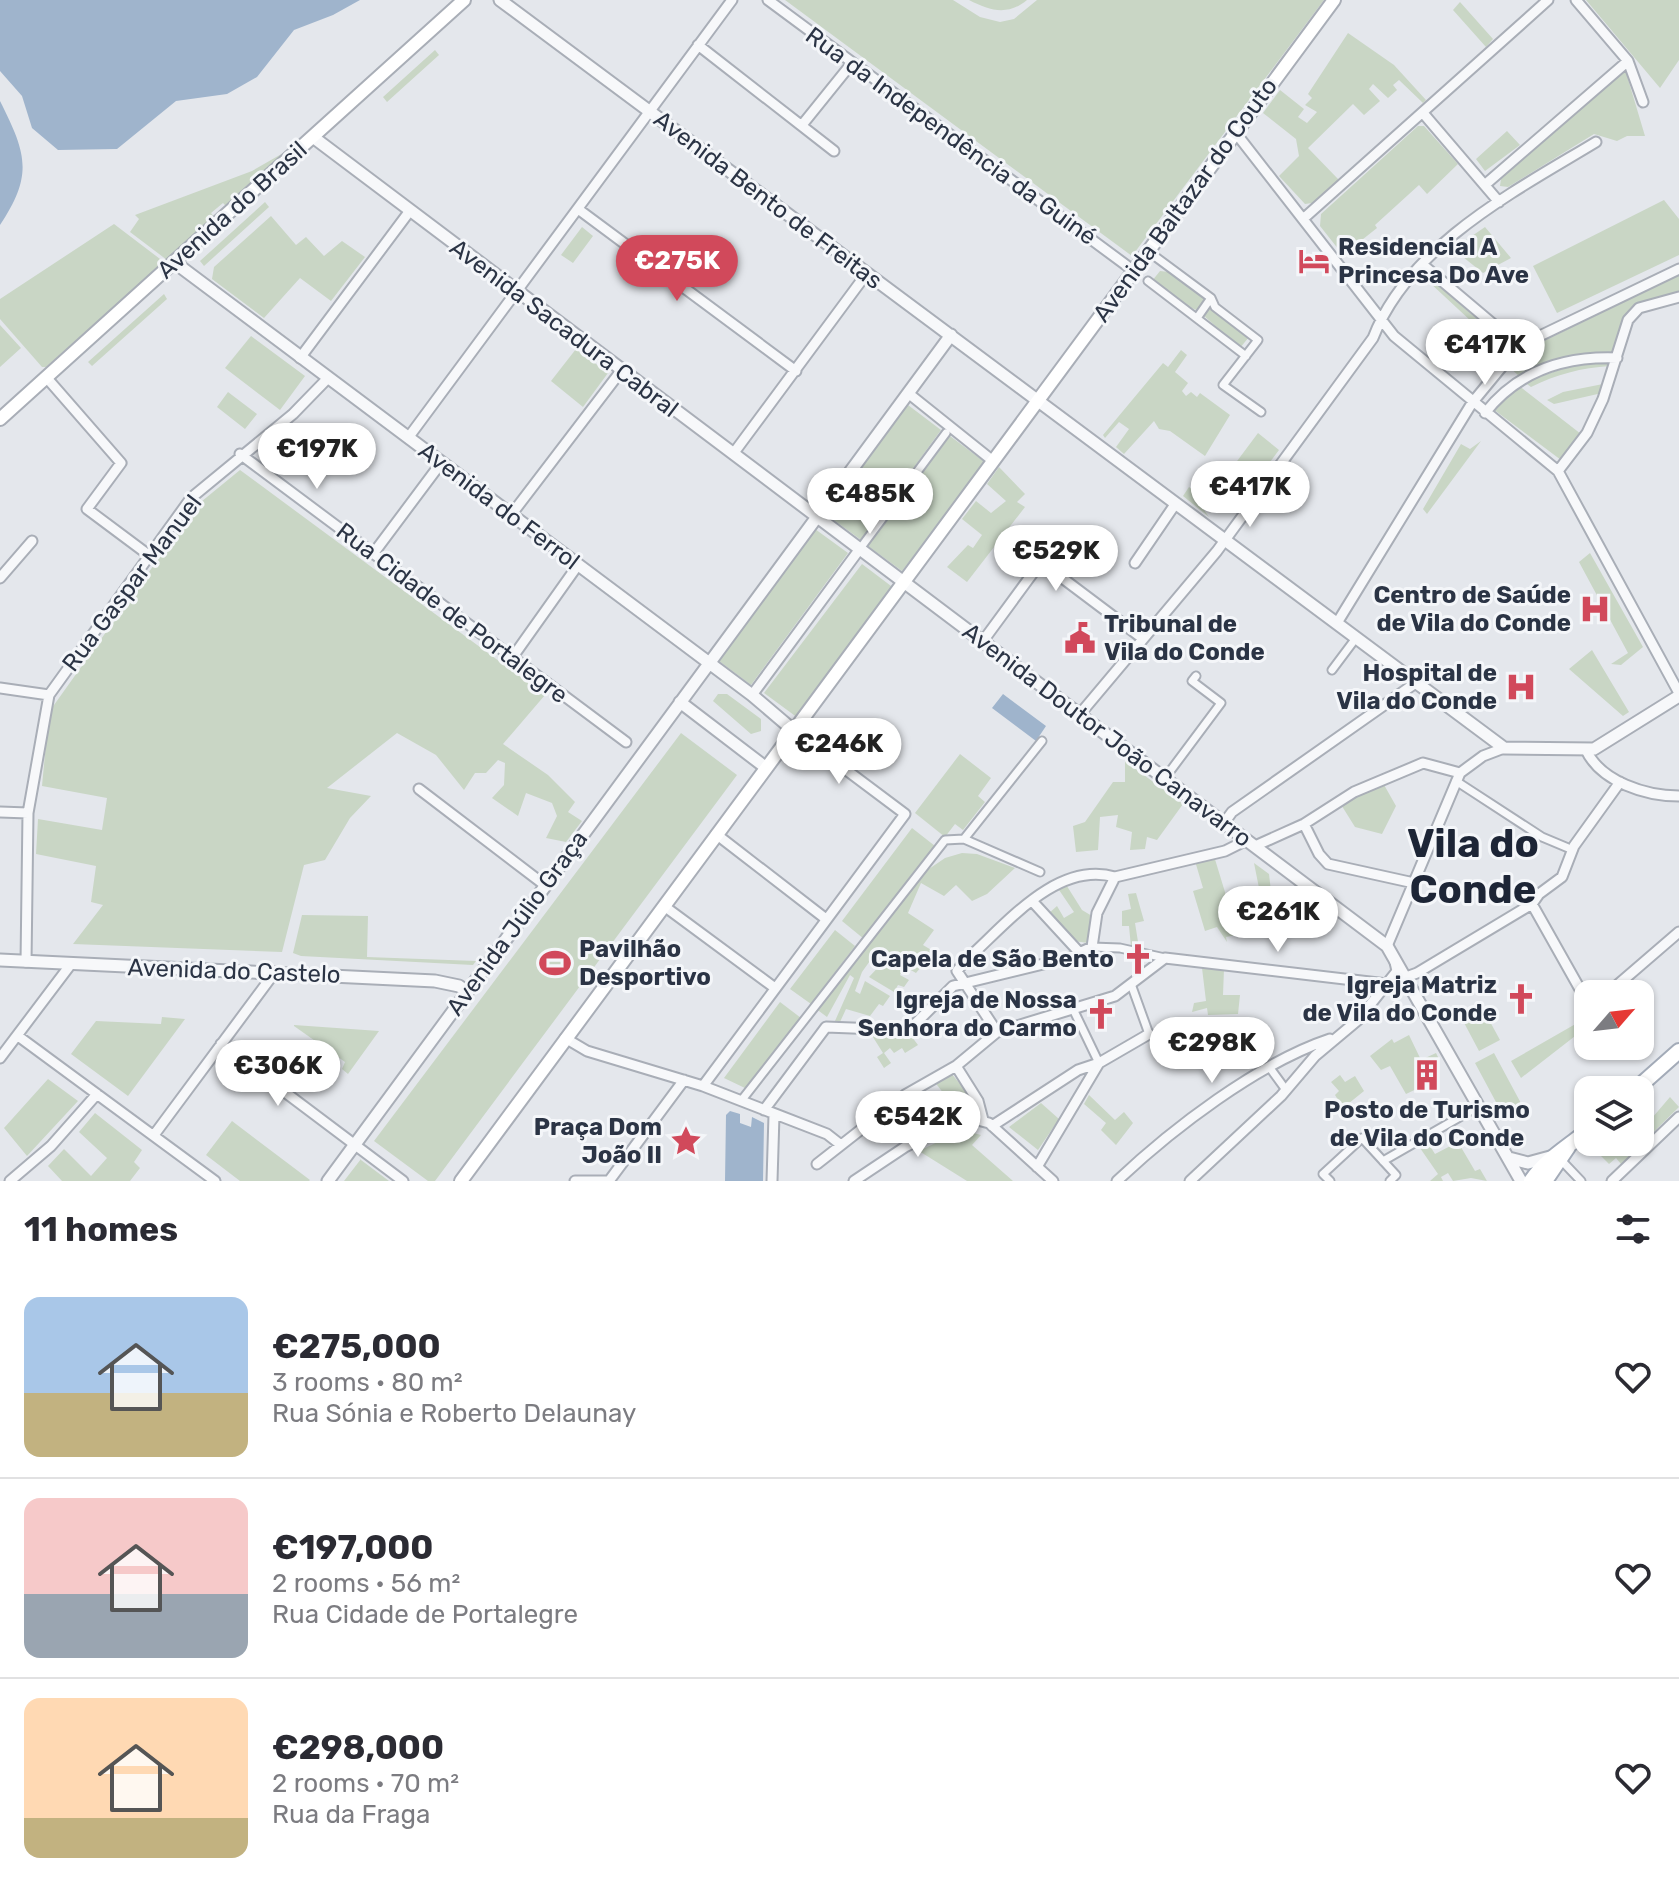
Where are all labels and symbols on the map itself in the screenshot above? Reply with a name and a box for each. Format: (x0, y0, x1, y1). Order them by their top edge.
street label: Rua da Independência da Guiné (800, 21, 1102, 251)
street label: Avenida Baltazar do Couto (1087, 73, 1283, 327)
street label: Avenida Bento de Freitas (648, 105, 888, 295)
street label: Avenida do Brasil (152, 136, 312, 284)
street label: Avenida Sacadura Cabral (444, 233, 684, 423)
place label: Residencial A Princesa Do Ave (1338, 233, 1529, 289)
pin: €275K (621, 235, 733, 303)
hotel icon: Residencial A Princesa Do Ave (1297, 244, 1331, 278)
pin: €417K (1429, 319, 1541, 387)
pin: €197K (261, 423, 373, 491)
street label: Avenida do Ferrol (413, 436, 585, 576)
pin: €417K (1194, 461, 1306, 529)
pin: €485K (814, 468, 926, 536)
street label: Rua Gaspar Manuel (57, 489, 207, 677)
street label: Rua Cidade de Portalegre (331, 517, 573, 709)
pin: €529K (1000, 525, 1112, 593)
place label: Centro de Saúde de Vila do Conde (1373, 581, 1571, 637)
hospital icon: Centro de Saúde de Vila do Conde (1578, 592, 1612, 626)
place label: Tribunal de Vila do Conde (1104, 610, 1265, 666)
street label: Avenida Doutor João Canavarro (957, 617, 1257, 853)
public building icon: Tribunal de Vila do Conde (1063, 621, 1097, 655)
place label: Hospital de Vila do Conde (1336, 659, 1497, 715)
hospital icon: Hospital de Vila do Conde (1504, 670, 1538, 704)
pin: €246K (783, 718, 895, 786)
district label: Vila do Conde (1407, 820, 1539, 913)
street label: Avenida Júlio Graça (441, 825, 593, 1021)
pin: €261K (1222, 886, 1334, 954)
place label: Pavilhão Desportivo (579, 935, 711, 991)
church icon: Capela de São Bento (1121, 942, 1155, 976)
place label: Capela de São Bento (871, 945, 1114, 973)
sports icon: Pavilhão Desportivo (538, 946, 572, 980)
street label: Avenida do Castelo (127, 953, 341, 989)
place label: Igreja Matriz de Vila do Conde (1302, 971, 1497, 1027)
north arrow (1574, 980, 1654, 1060)
church icon: Igreja Matriz de Vila do Conde (1504, 982, 1538, 1016)
place label: Igreja de Nossa Senhora do Carmo (858, 986, 1077, 1042)
church icon: Igreja de Nossa Senhora do Carmo (1084, 997, 1118, 1031)
pin: €298K (1156, 1017, 1268, 1085)
pin: €306K (222, 1040, 334, 1108)
building icon: Posto de Turismo de Vila do Conde (1410, 1058, 1444, 1092)
pin: €542K (862, 1091, 974, 1159)
place label: Posto de Turismo de Vila do Conde (1324, 1096, 1530, 1152)
place label: Praça Dom João II (534, 1113, 662, 1169)
place icon: Praça Dom João II (669, 1124, 703, 1158)

